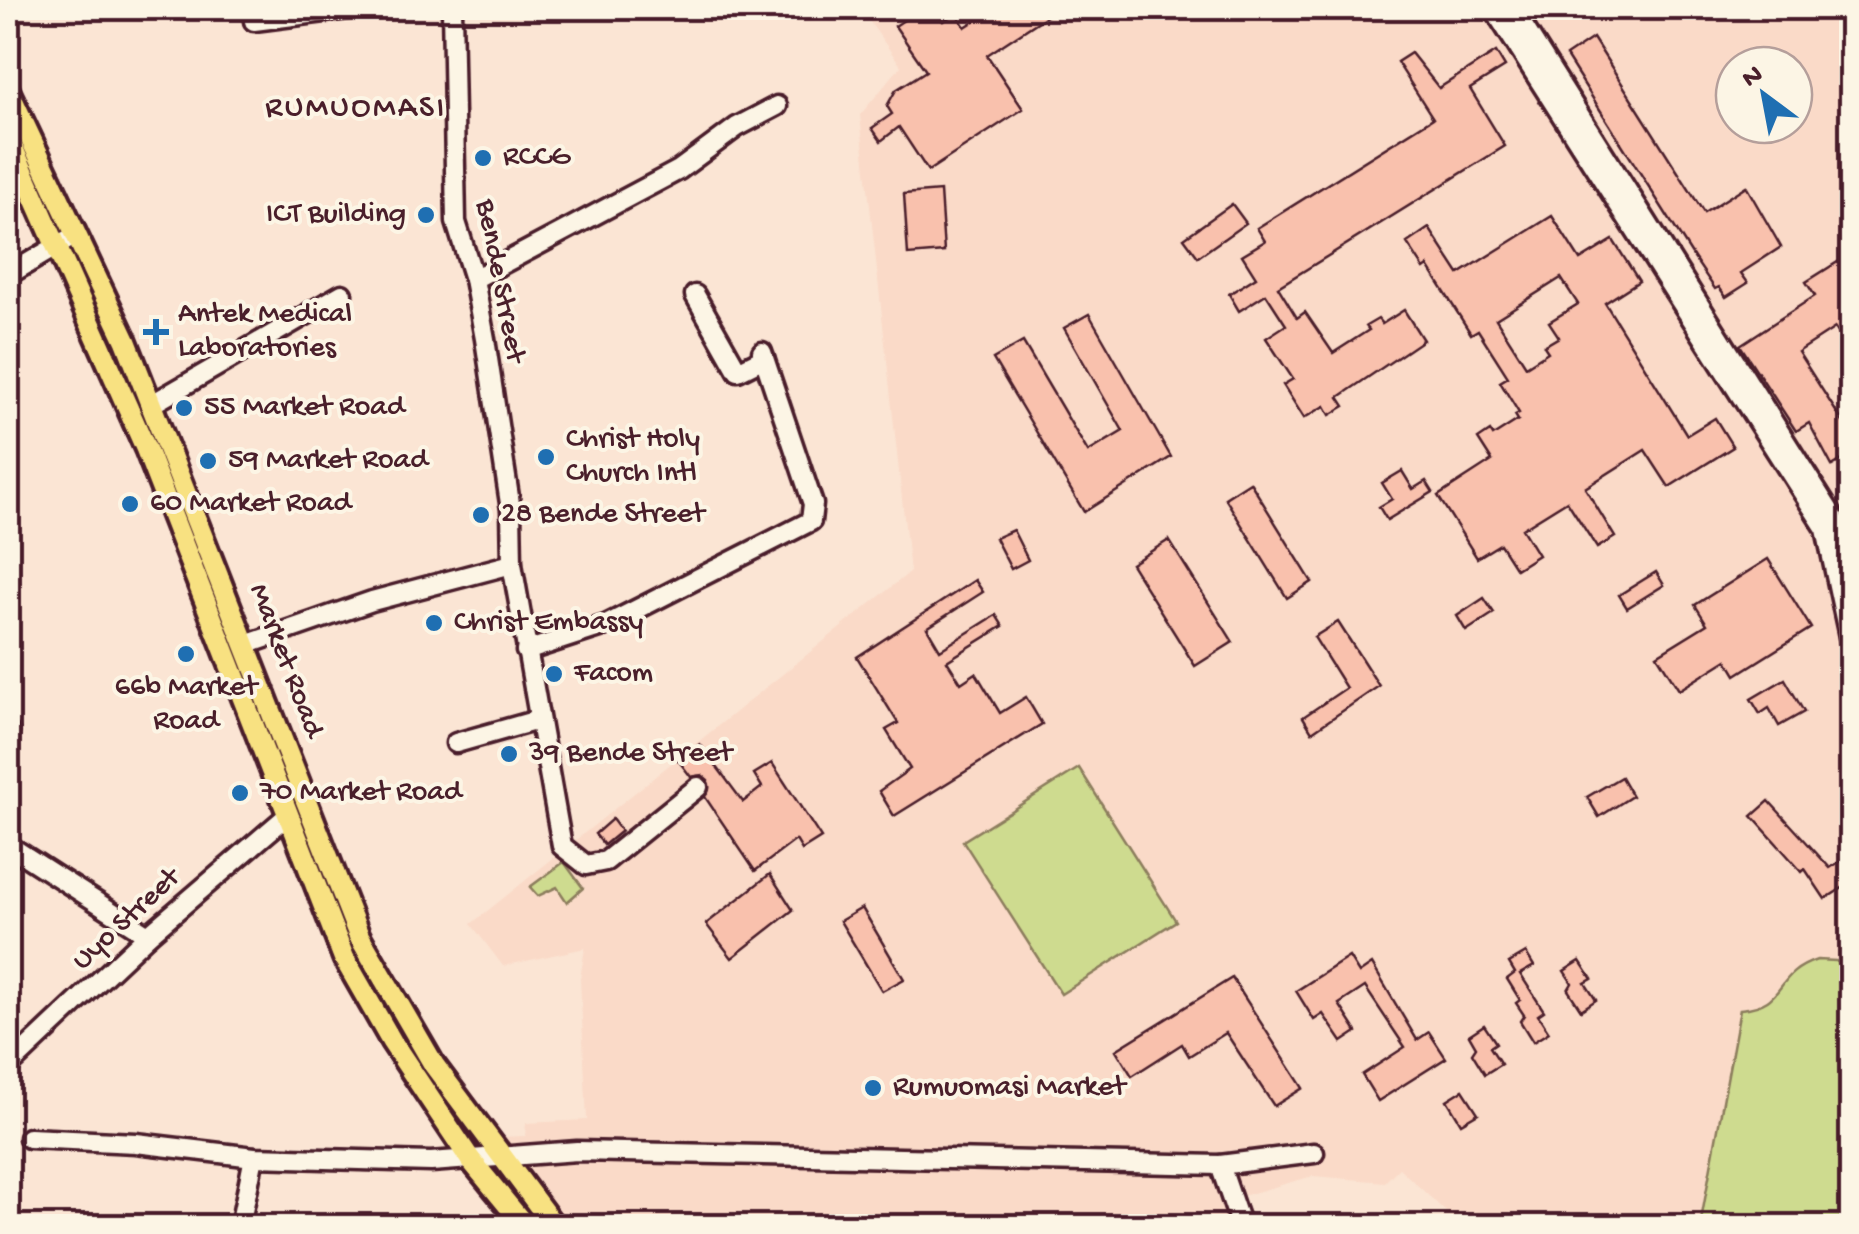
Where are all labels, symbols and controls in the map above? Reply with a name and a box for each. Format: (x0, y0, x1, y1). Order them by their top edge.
north arrow (1714, 45, 1814, 145)
text: N (1737, 59, 1770, 96)
district label: RUMUOMASI (265, 90, 447, 128)
place label: RCCG (503, 141, 571, 176)
marker: RCCG (472, 147, 494, 169)
street label: Bende Street (466, 196, 532, 368)
place label: ICT Building (266, 198, 406, 233)
marker: ICT Building (415, 204, 437, 226)
place label: Antek Medical Laboratories (178, 298, 352, 367)
marker: Antek Medical Laboratories (143, 319, 169, 345)
place label: 55 Market Road (204, 391, 407, 426)
marker: 55 Market Road (173, 397, 195, 419)
place label: Christ Holy Church Intl (566, 423, 700, 492)
place label: 59 Market Road (228, 444, 430, 479)
marker: Christ Holy Church Intl (535, 446, 557, 468)
marker: 59 Market Road (197, 450, 219, 472)
place label: 60 Market Road (150, 487, 354, 522)
marker: 60 Market Road (119, 493, 141, 515)
place label: 28 Bende Street (501, 498, 707, 533)
marker: 28 Bende Street (470, 504, 492, 526)
street label: Market Road (240, 579, 331, 745)
place label: Christ Embassy (454, 606, 643, 641)
marker: Christ Embassy (423, 612, 445, 634)
marker: 66b Market Road (175, 643, 197, 665)
place label: Facom (573, 657, 653, 692)
marker: Facom (543, 663, 565, 685)
place label: 66b Market Road (115, 671, 260, 740)
place label: 39 Bende Street (528, 737, 735, 772)
marker: 39 Bende Street (498, 743, 520, 765)
place label: 70 Market Road (259, 776, 464, 811)
marker: 70 Market Road (229, 782, 251, 804)
street label: Uyo Street (66, 859, 190, 979)
place label: Rumuomasi Market (893, 1071, 1128, 1106)
marker: Rumuomasi Market (862, 1077, 884, 1099)

